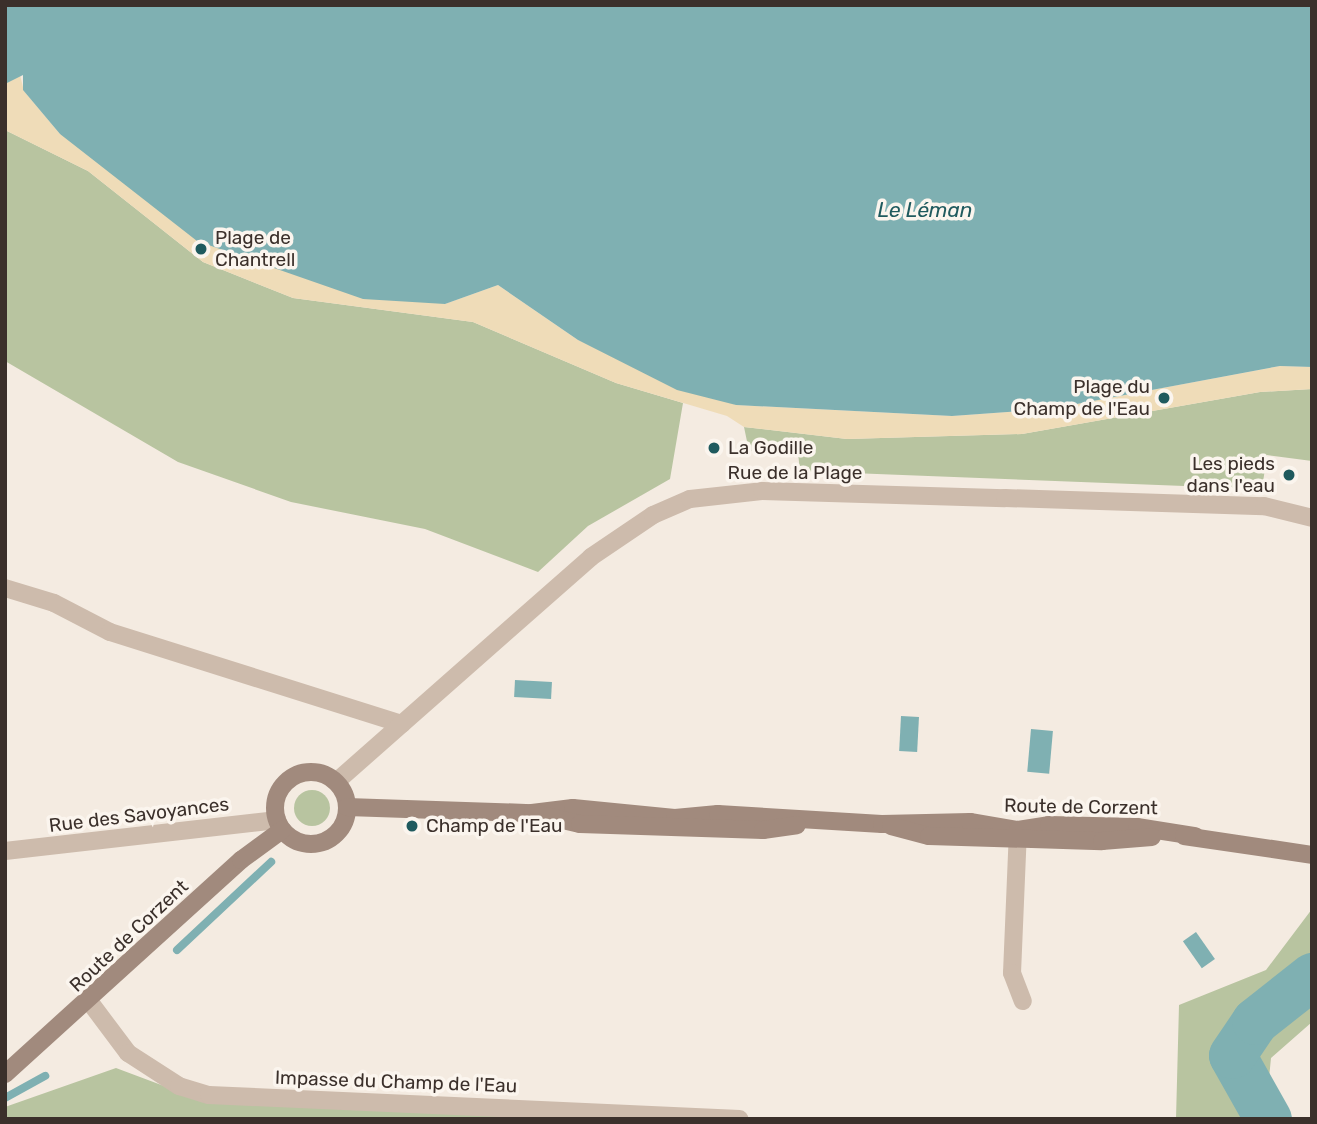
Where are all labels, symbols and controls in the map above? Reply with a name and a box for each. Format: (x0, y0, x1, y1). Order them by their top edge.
water label: Le Léman (877, 197, 973, 223)
place label: Plage de Chantrell (215, 227, 295, 271)
marker: Plage de Chantrell (193, 241, 209, 257)
place label: Plage du Champ de l'Eau (1014, 376, 1150, 420)
marker: Plage du Champ de l'Eau (1156, 390, 1172, 406)
place label: La Godille (728, 437, 813, 459)
marker: La Godille (706, 440, 722, 456)
place label: Les pieds dans l'eau (1187, 453, 1275, 497)
street label: Rue de la Plage (728, 462, 862, 484)
marker: Les pieds dans l'eau (1281, 467, 1297, 483)
street label: Rue des Savoyances (48, 793, 230, 837)
street label: Route de Corzent (1004, 794, 1158, 820)
place label: Champ de l'Eau (426, 815, 562, 837)
marker: Champ de l'Eau (404, 818, 420, 834)
street label: Route de Corzent (65, 875, 193, 997)
street label: Impasse du Champ de l'Eau (275, 1066, 517, 1098)

